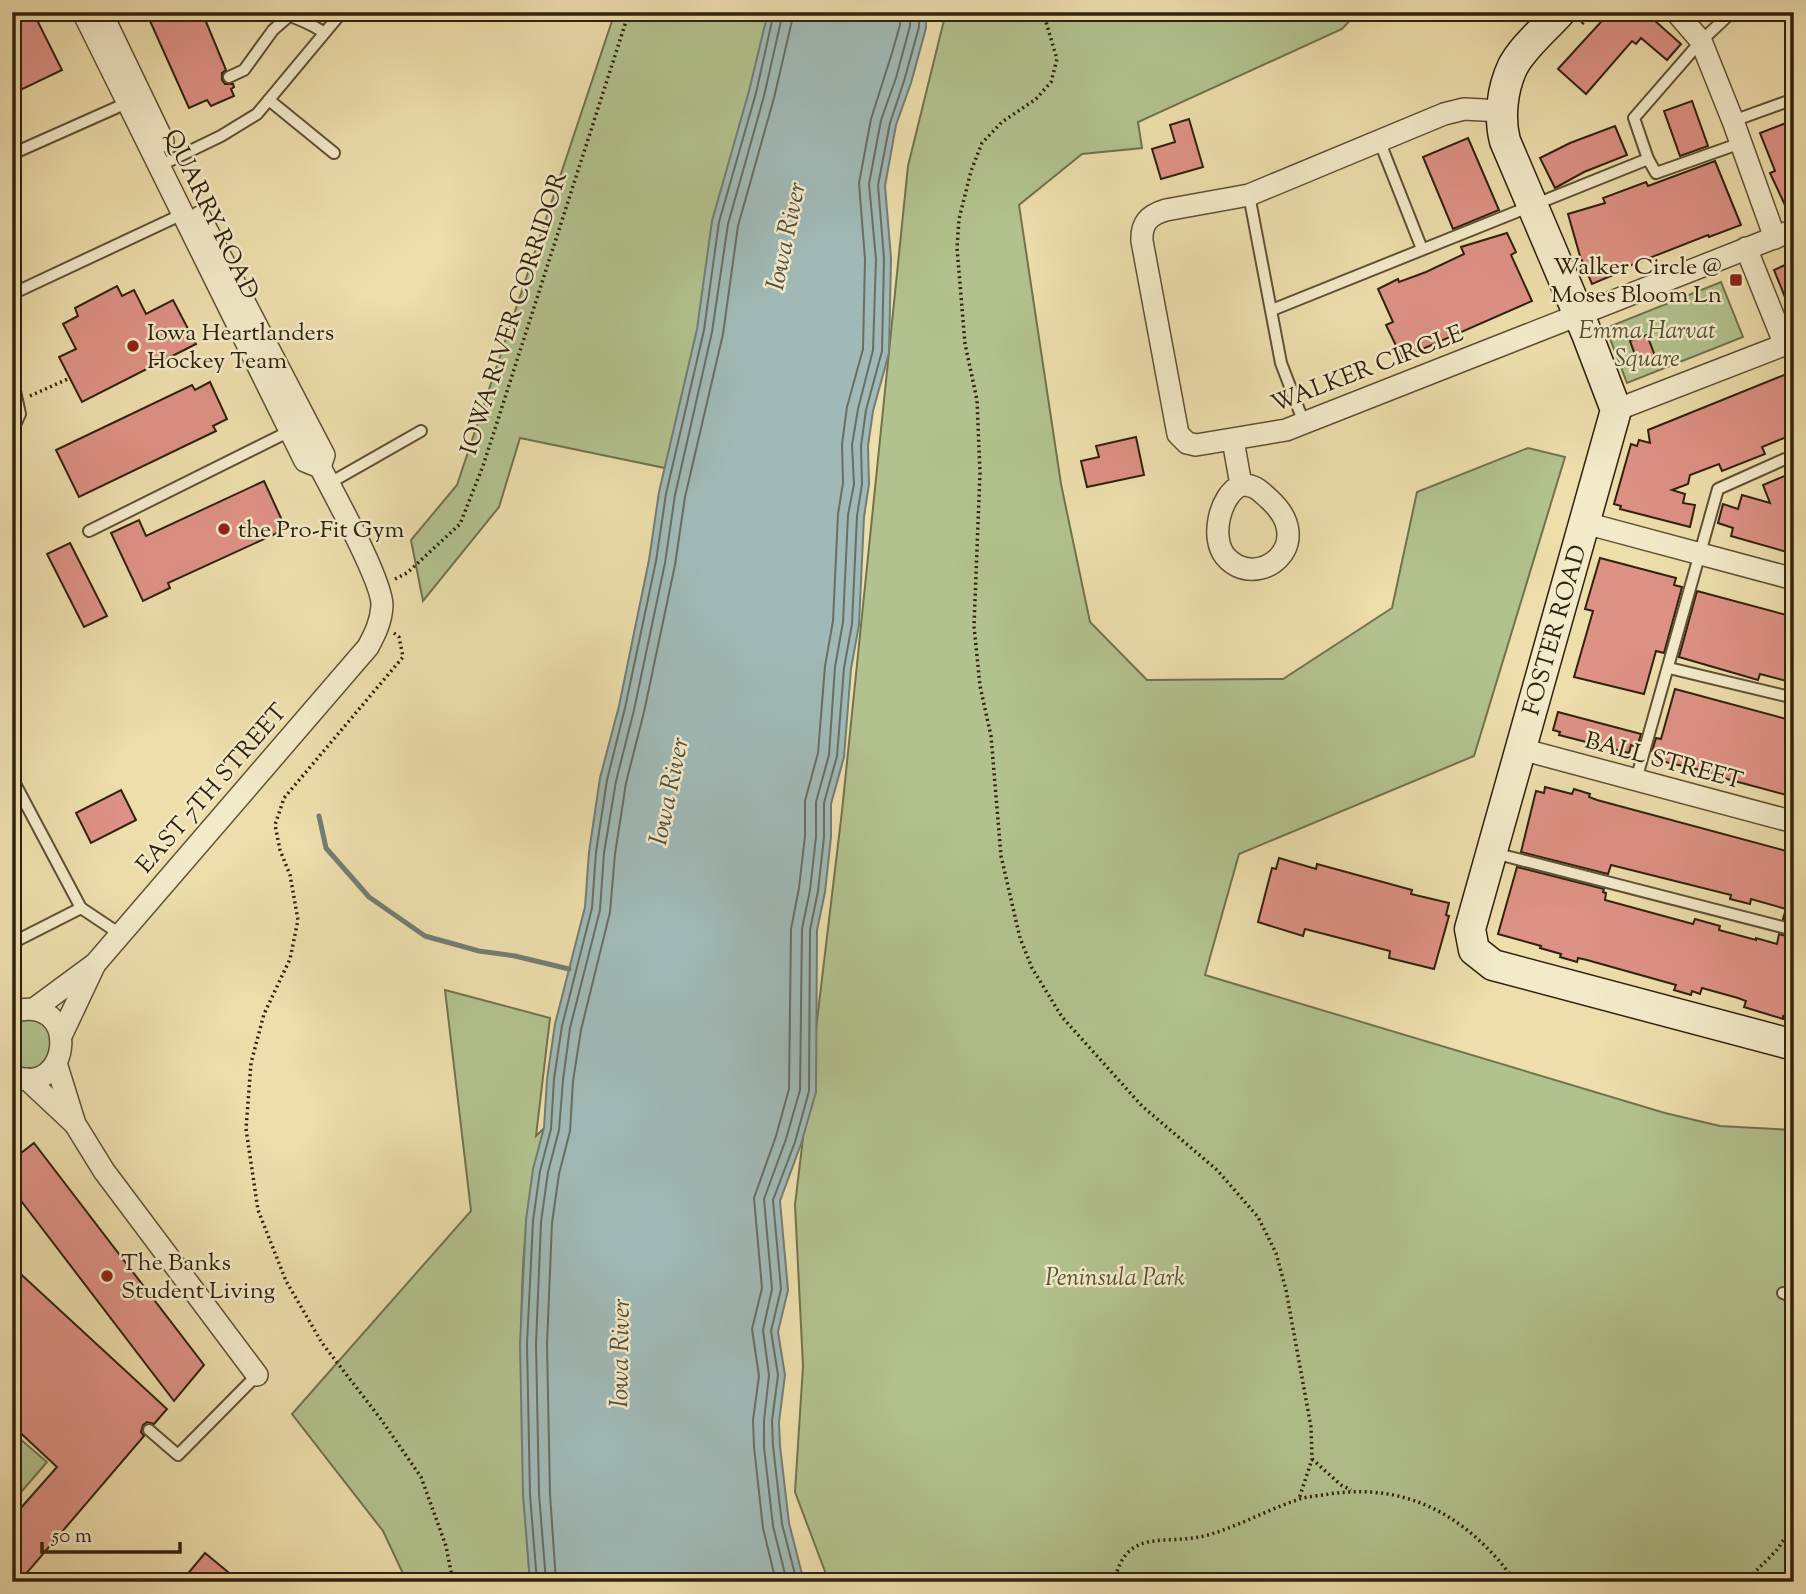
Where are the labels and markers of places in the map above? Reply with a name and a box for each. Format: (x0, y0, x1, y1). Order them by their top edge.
place label: Walker Circle @ Moses Bloom Ln (1551, 251, 1722, 313)
marker: Walker Circle @ Moses Bloom Ln (1728, 272, 1744, 288)
place label: Iowa Heartlanders Hockey Team (147, 317, 334, 379)
marker: Iowa Heartlanders Hockey Team (125, 338, 141, 354)
place label: the Pro-Fit Gym (238, 514, 404, 548)
marker: the Pro-Fit Gym (216, 521, 232, 537)
place label: The Banks Student Living (121, 1247, 276, 1309)
marker: The Banks Student Living (99, 1268, 115, 1284)

